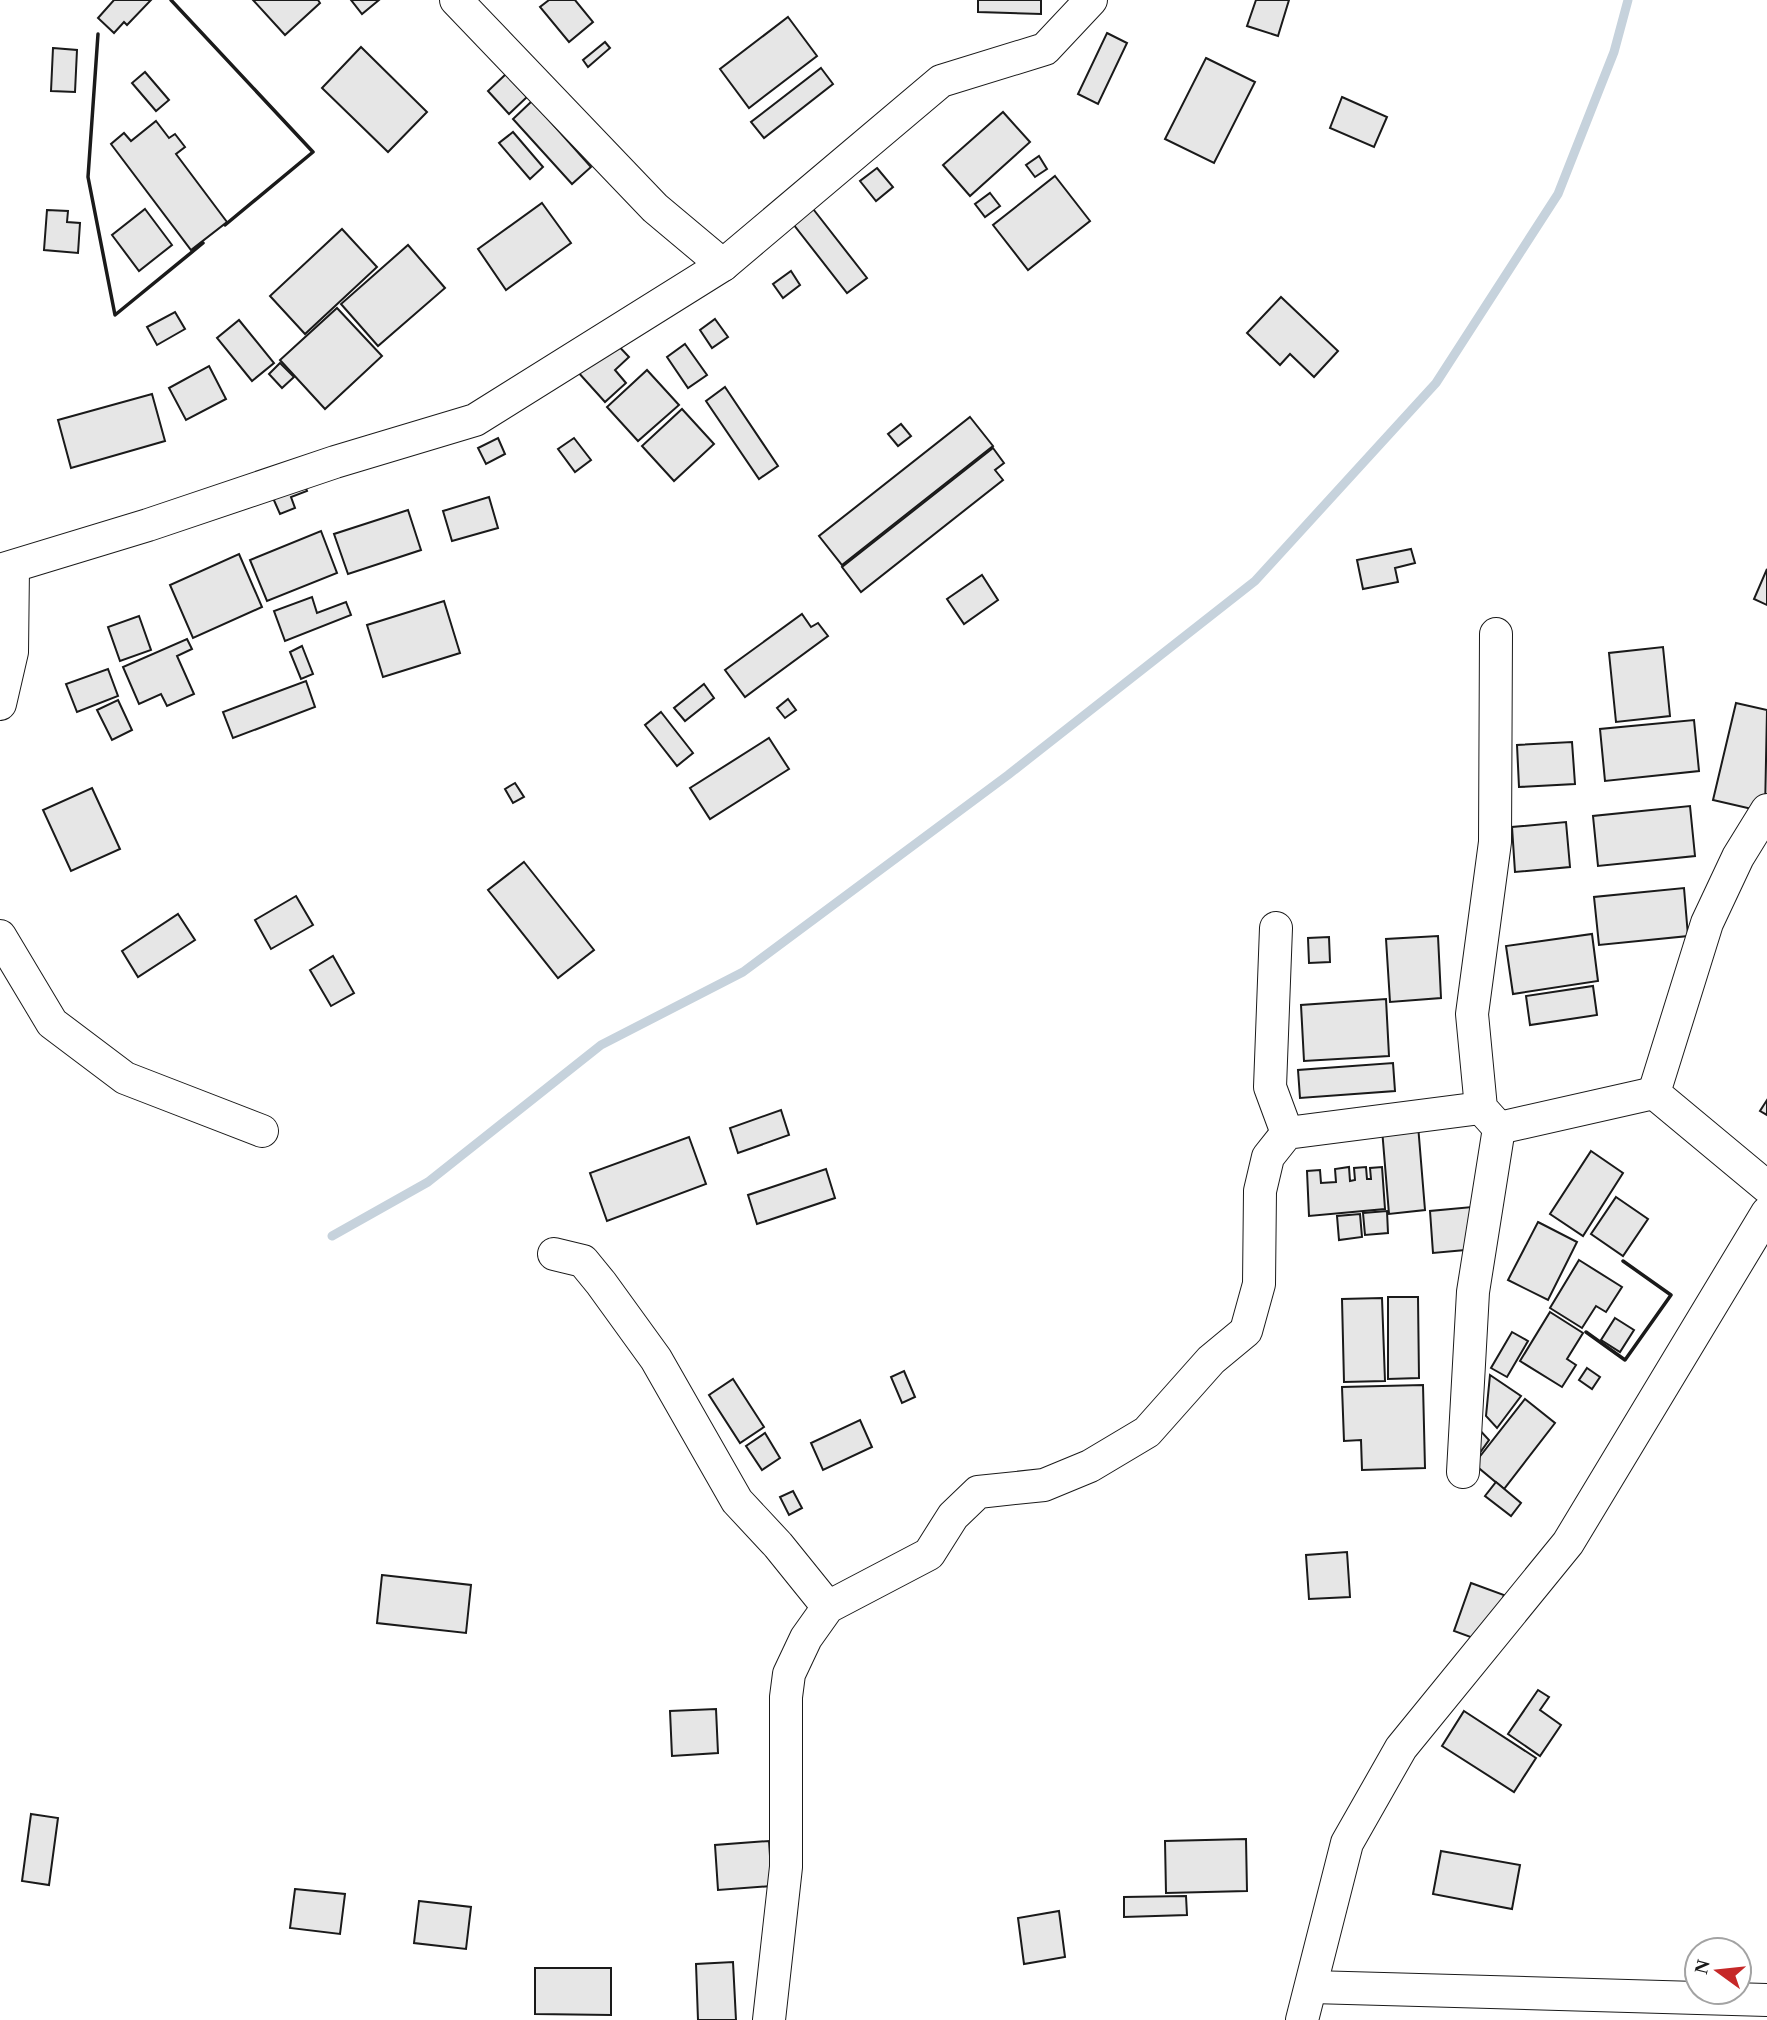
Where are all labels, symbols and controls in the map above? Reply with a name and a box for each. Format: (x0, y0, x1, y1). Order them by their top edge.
north arrow (1683, 1936, 1753, 2006)
text: N (1690, 1957, 1714, 1976)

